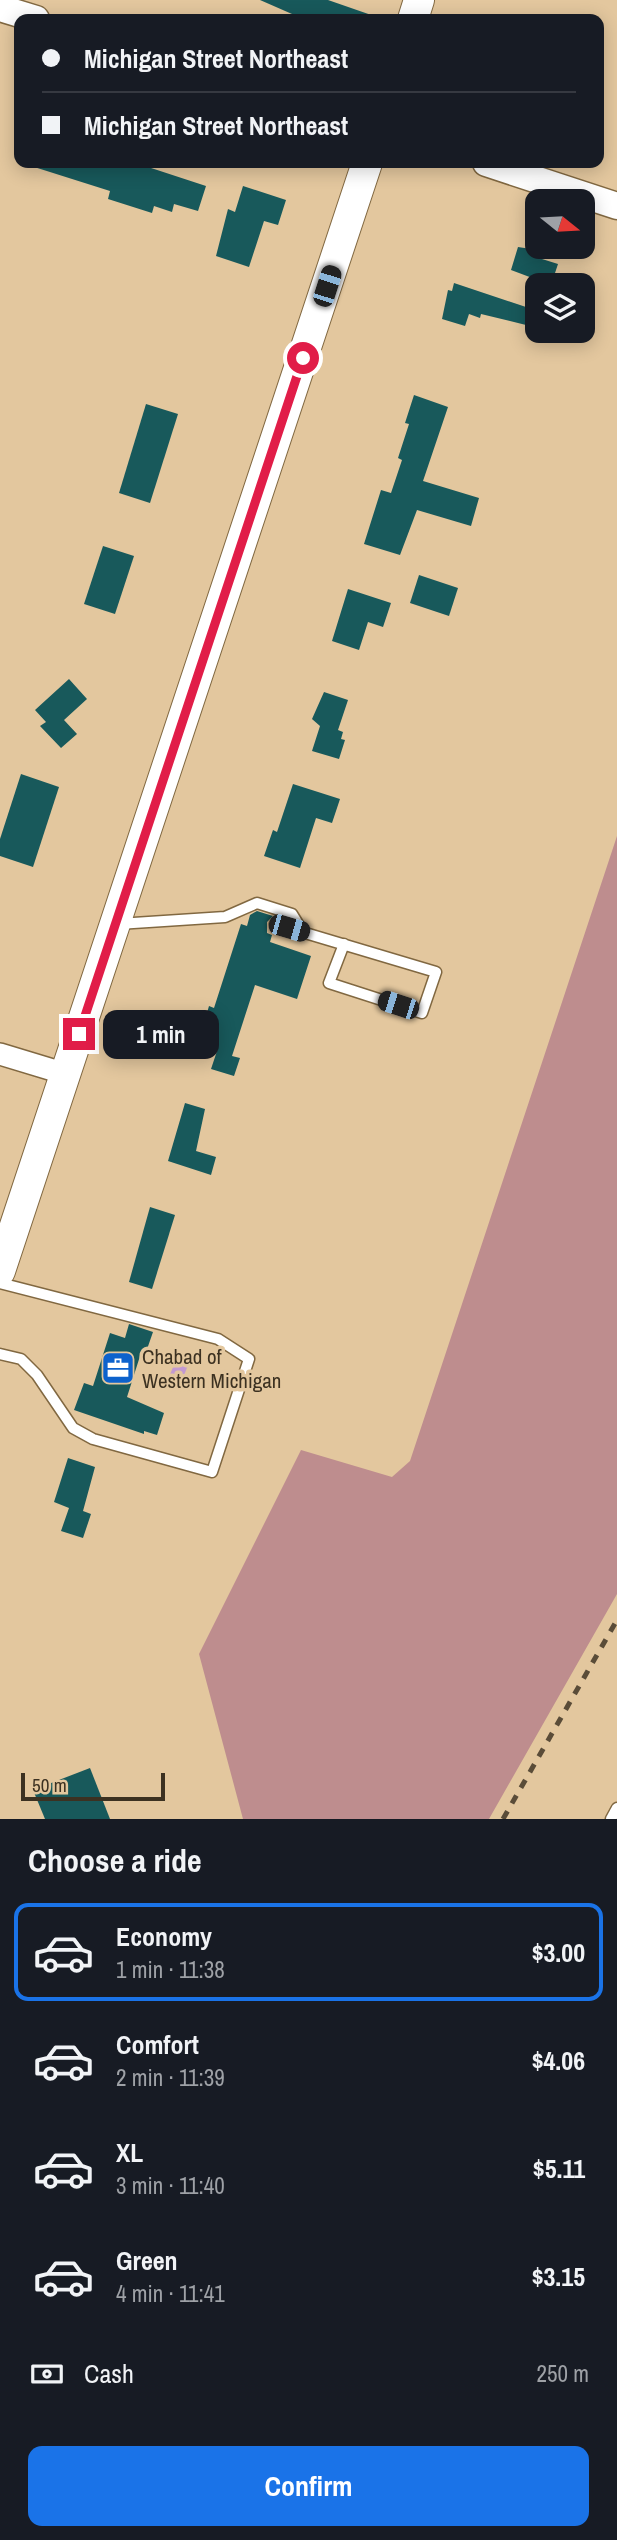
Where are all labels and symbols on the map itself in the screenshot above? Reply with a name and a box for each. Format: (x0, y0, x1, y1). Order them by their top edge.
north arrow (525, 189, 595, 259)
car (311, 263, 344, 309)
route start (287, 342, 319, 374)
car (266, 912, 313, 944)
car (375, 989, 422, 1021)
callout: 1 min (104, 1010, 219, 1058)
route end (63, 1018, 95, 1050)
place label: Chabad of Western Michigan (142, 1342, 281, 1395)
office icon: Chabad of Western Michigan (99, 1349, 137, 1387)
scale bar (21, 1770, 164, 1802)

